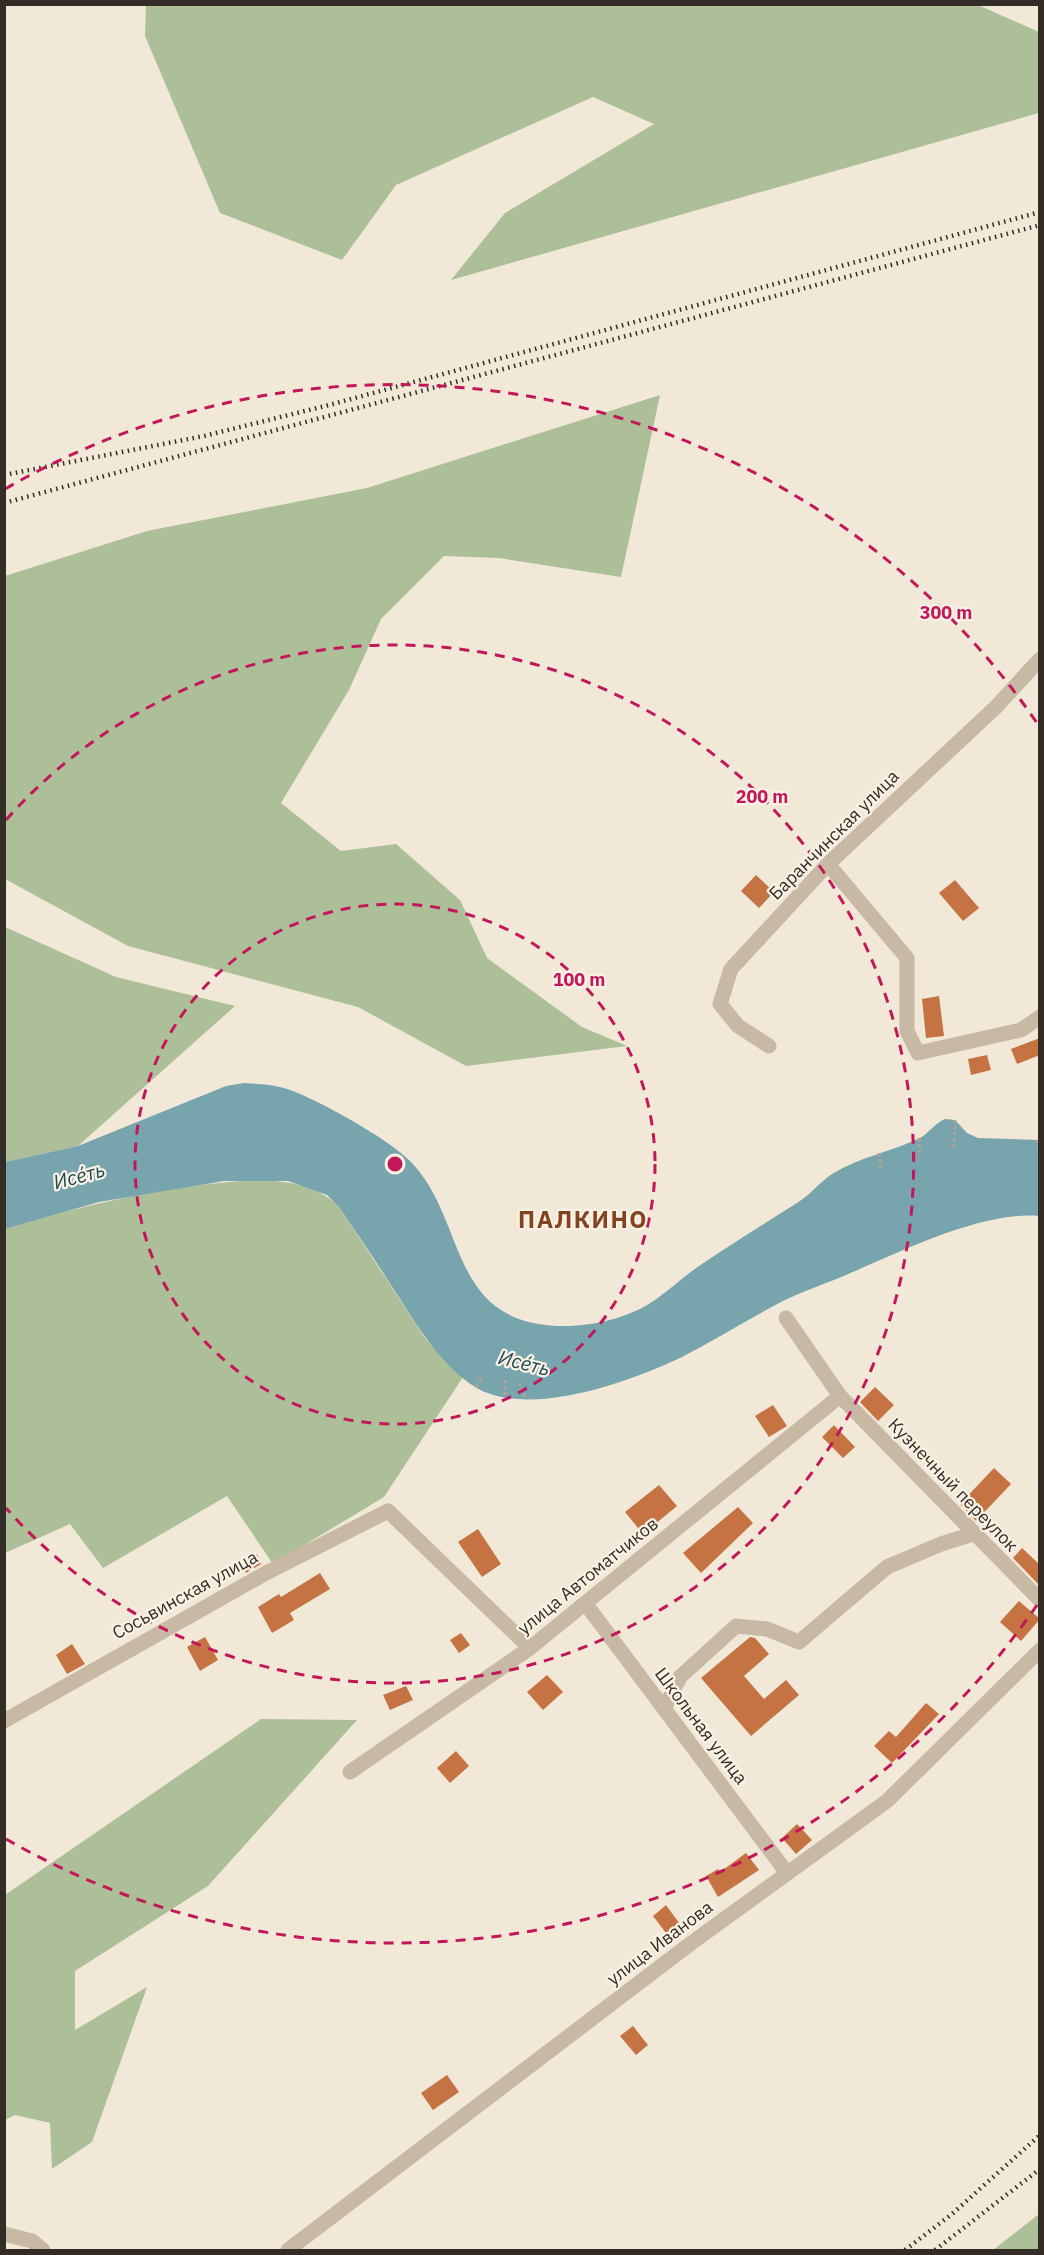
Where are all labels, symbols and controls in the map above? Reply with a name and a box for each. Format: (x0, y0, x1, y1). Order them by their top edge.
text: 300 m (920, 601, 972, 624)
street label: Баранчинская улица (764, 764, 904, 905)
text: 200 m (736, 785, 788, 808)
text: 100 m (553, 968, 605, 991)
centre of rings (385, 1154, 405, 1174)
water label: Исе́ть (50, 1156, 108, 1195)
district label: ПАЛКИНО (518, 1203, 648, 1235)
water label: Исе́ть (496, 1343, 553, 1382)
street label: Кузнечный переулок (883, 1413, 1023, 1556)
street label: улица Автоматчиков (513, 1512, 663, 1639)
street label: Сосьвинская улица (108, 1545, 262, 1644)
street label: Школьная улица (650, 1663, 753, 1789)
street label: улица Иванова (602, 1895, 717, 1990)

